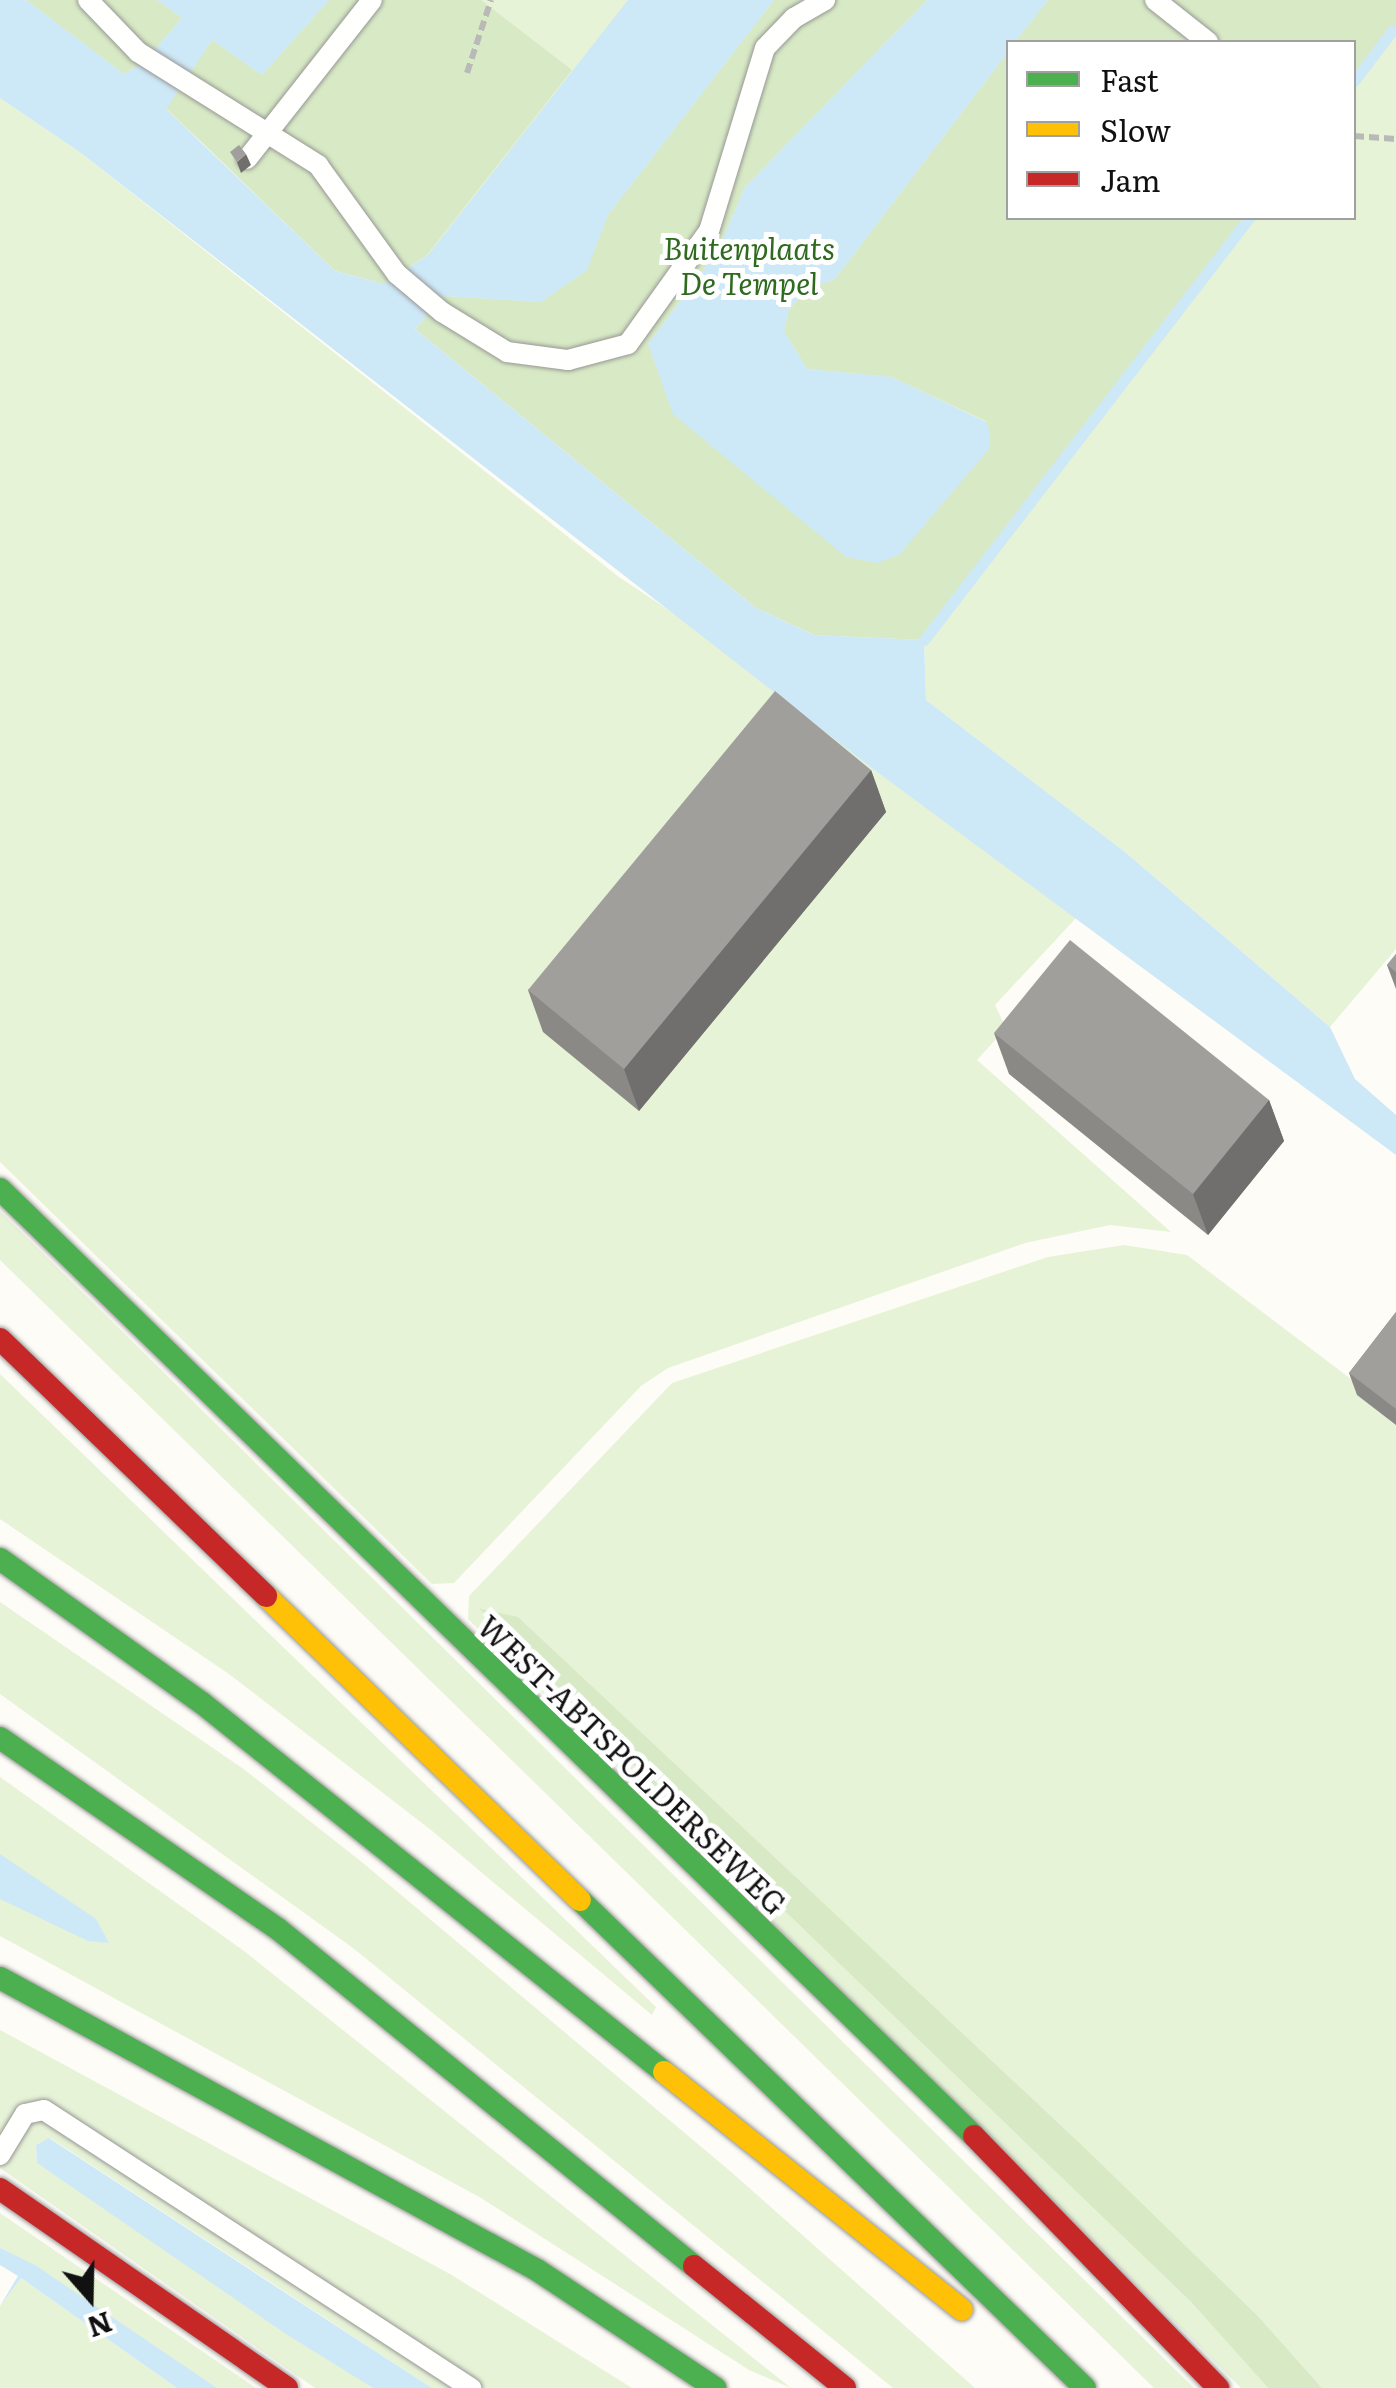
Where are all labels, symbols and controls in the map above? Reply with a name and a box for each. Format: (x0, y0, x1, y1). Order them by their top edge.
legend (1006, 40, 1356, 220)
text: Fast (1100, 57, 1159, 101)
text: Slow (1100, 107, 1171, 151)
text: Jam (1100, 157, 1160, 201)
park label: Buitenplaats De Tempel (663, 229, 835, 300)
street label: WEST-ABTSPOLDERSEWEG (471, 1607, 795, 1921)
north arrow (40, 2248, 140, 2348)
text: N (82, 2302, 118, 2350)

